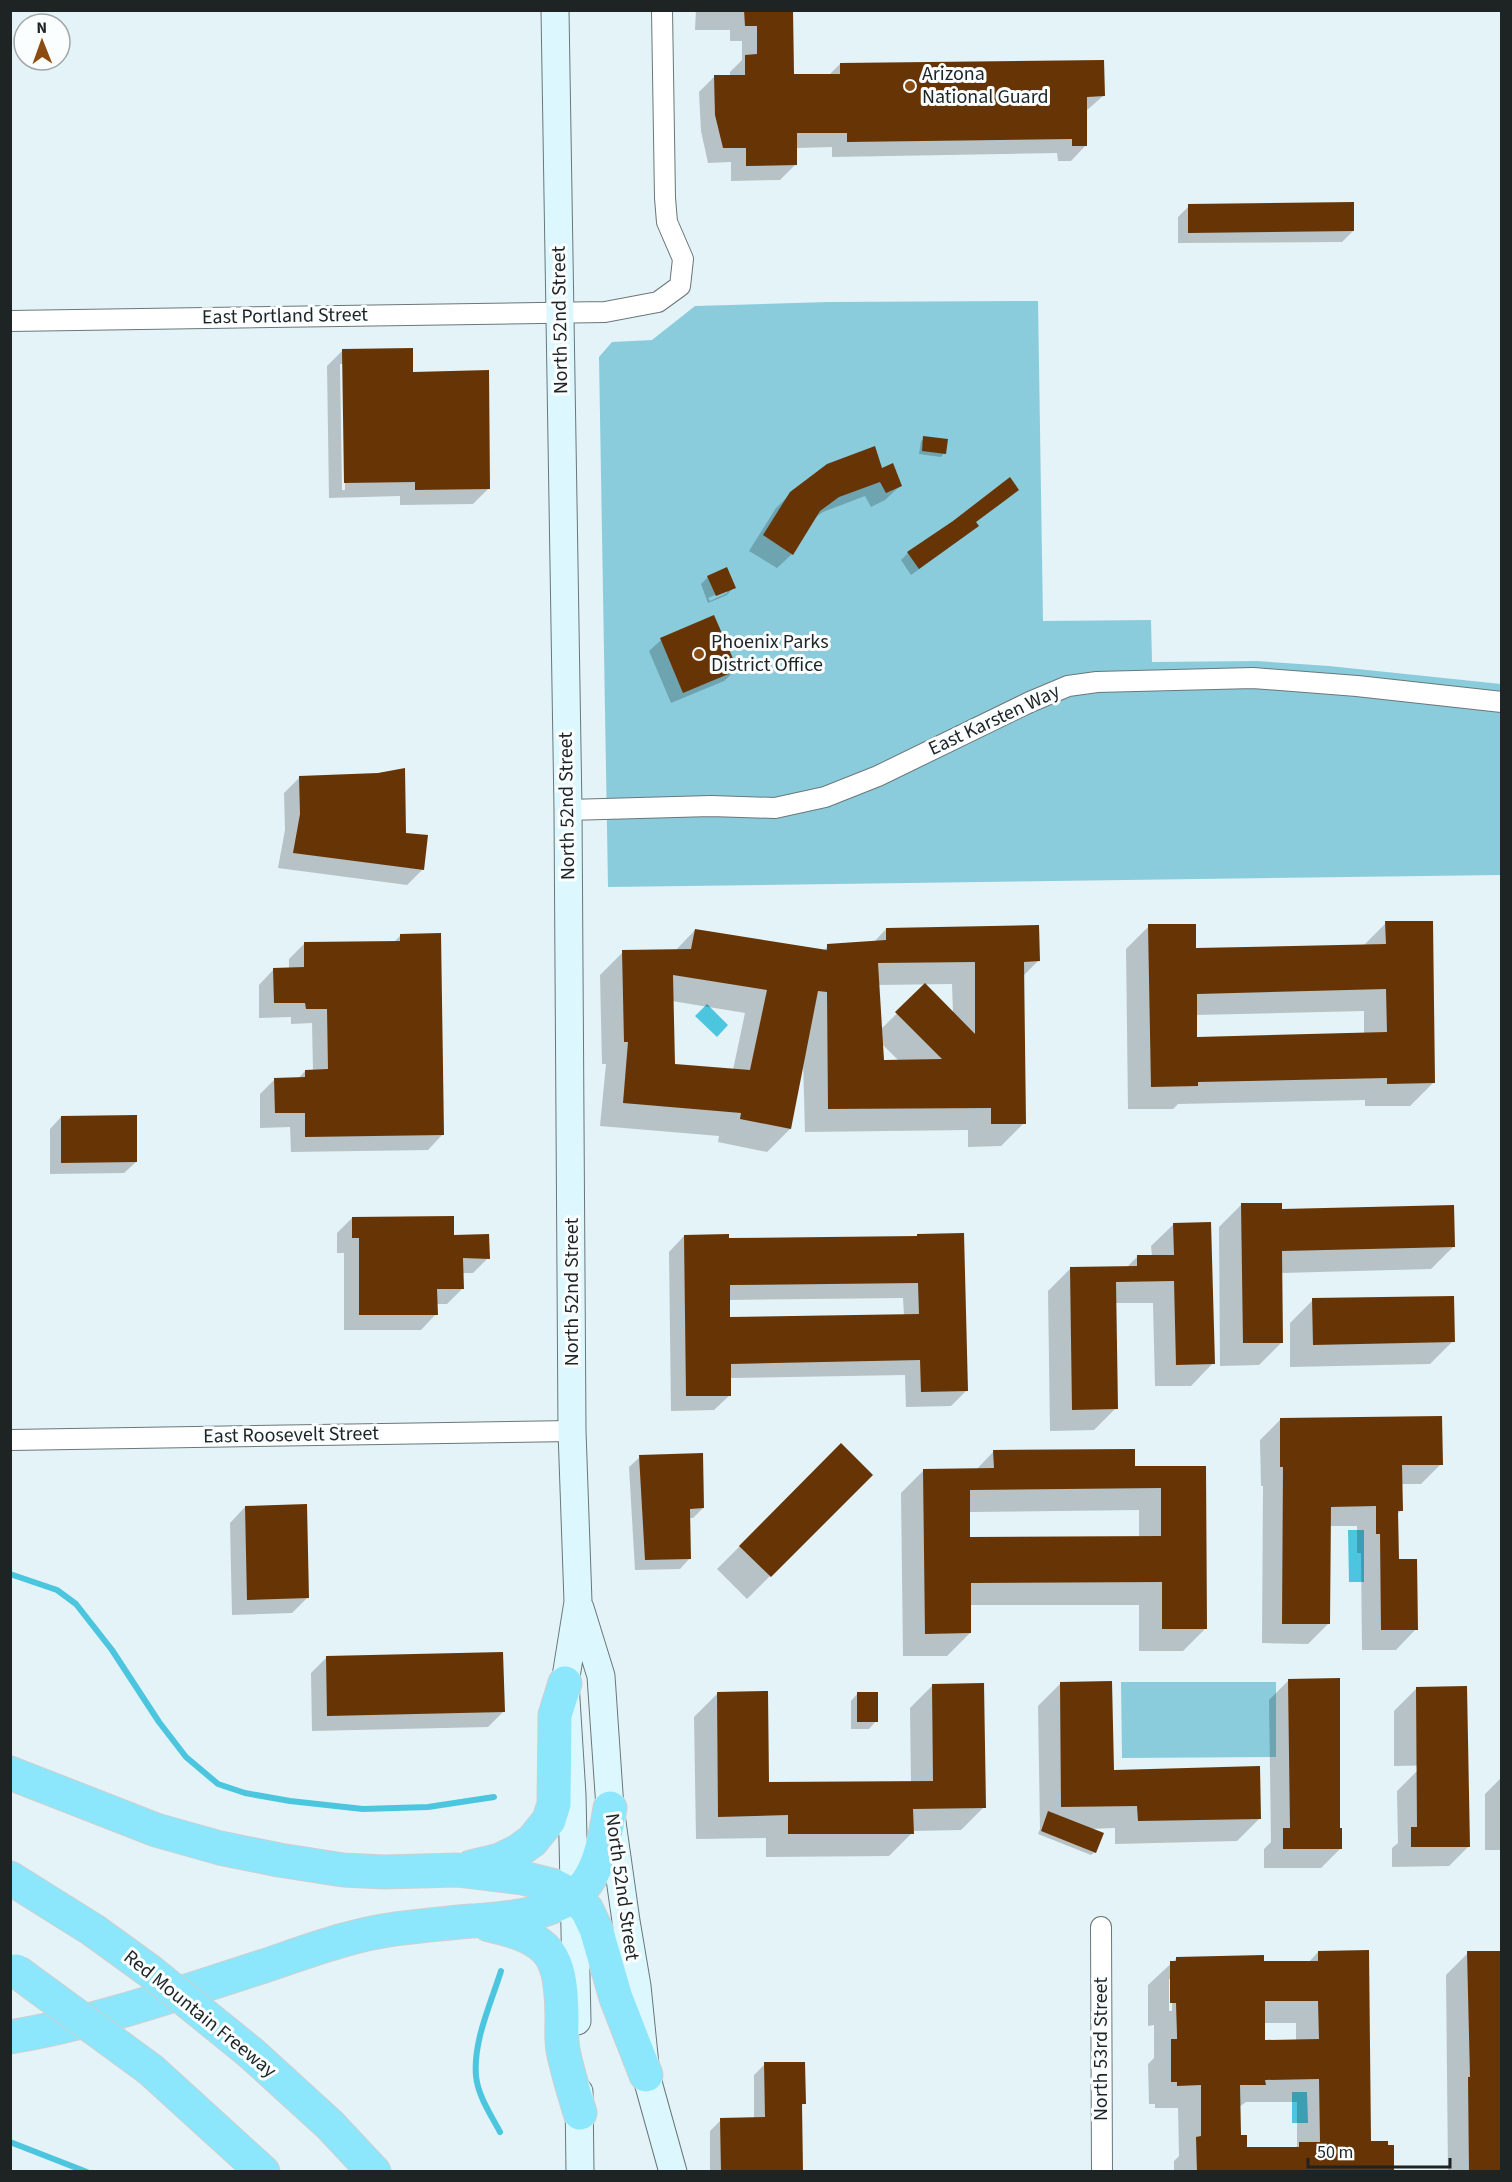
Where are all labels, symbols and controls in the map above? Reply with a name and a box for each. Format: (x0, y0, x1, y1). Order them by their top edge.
north arrow (12, 12, 72, 72)
text: N (36, 17, 47, 39)
place label: Arizona National Guard (922, 60, 1049, 111)
marker: Arizona National Guard (903, 79, 917, 93)
street label: North 52nd Street (545, 245, 575, 394)
street label: East Portland Street (202, 301, 369, 331)
place label: Phoenix Parks District Office (711, 628, 829, 679)
marker: Phoenix Parks District Office (692, 647, 706, 661)
street label: East Karsten Way (924, 677, 1065, 763)
street label: North 52nd Street (552, 731, 582, 880)
street label: North 52nd Street (558, 1218, 586, 1366)
street label: East Roosevelt Street (203, 1419, 379, 1451)
street label: North 52nd Street (598, 1812, 646, 1963)
street label: Red Mountain Freeway (118, 1944, 283, 2085)
street label: North 53rd Street (1087, 1977, 1115, 2121)
scale bar (1308, 2131, 1450, 2169)
text: 50 m (1317, 2140, 1353, 2165)

